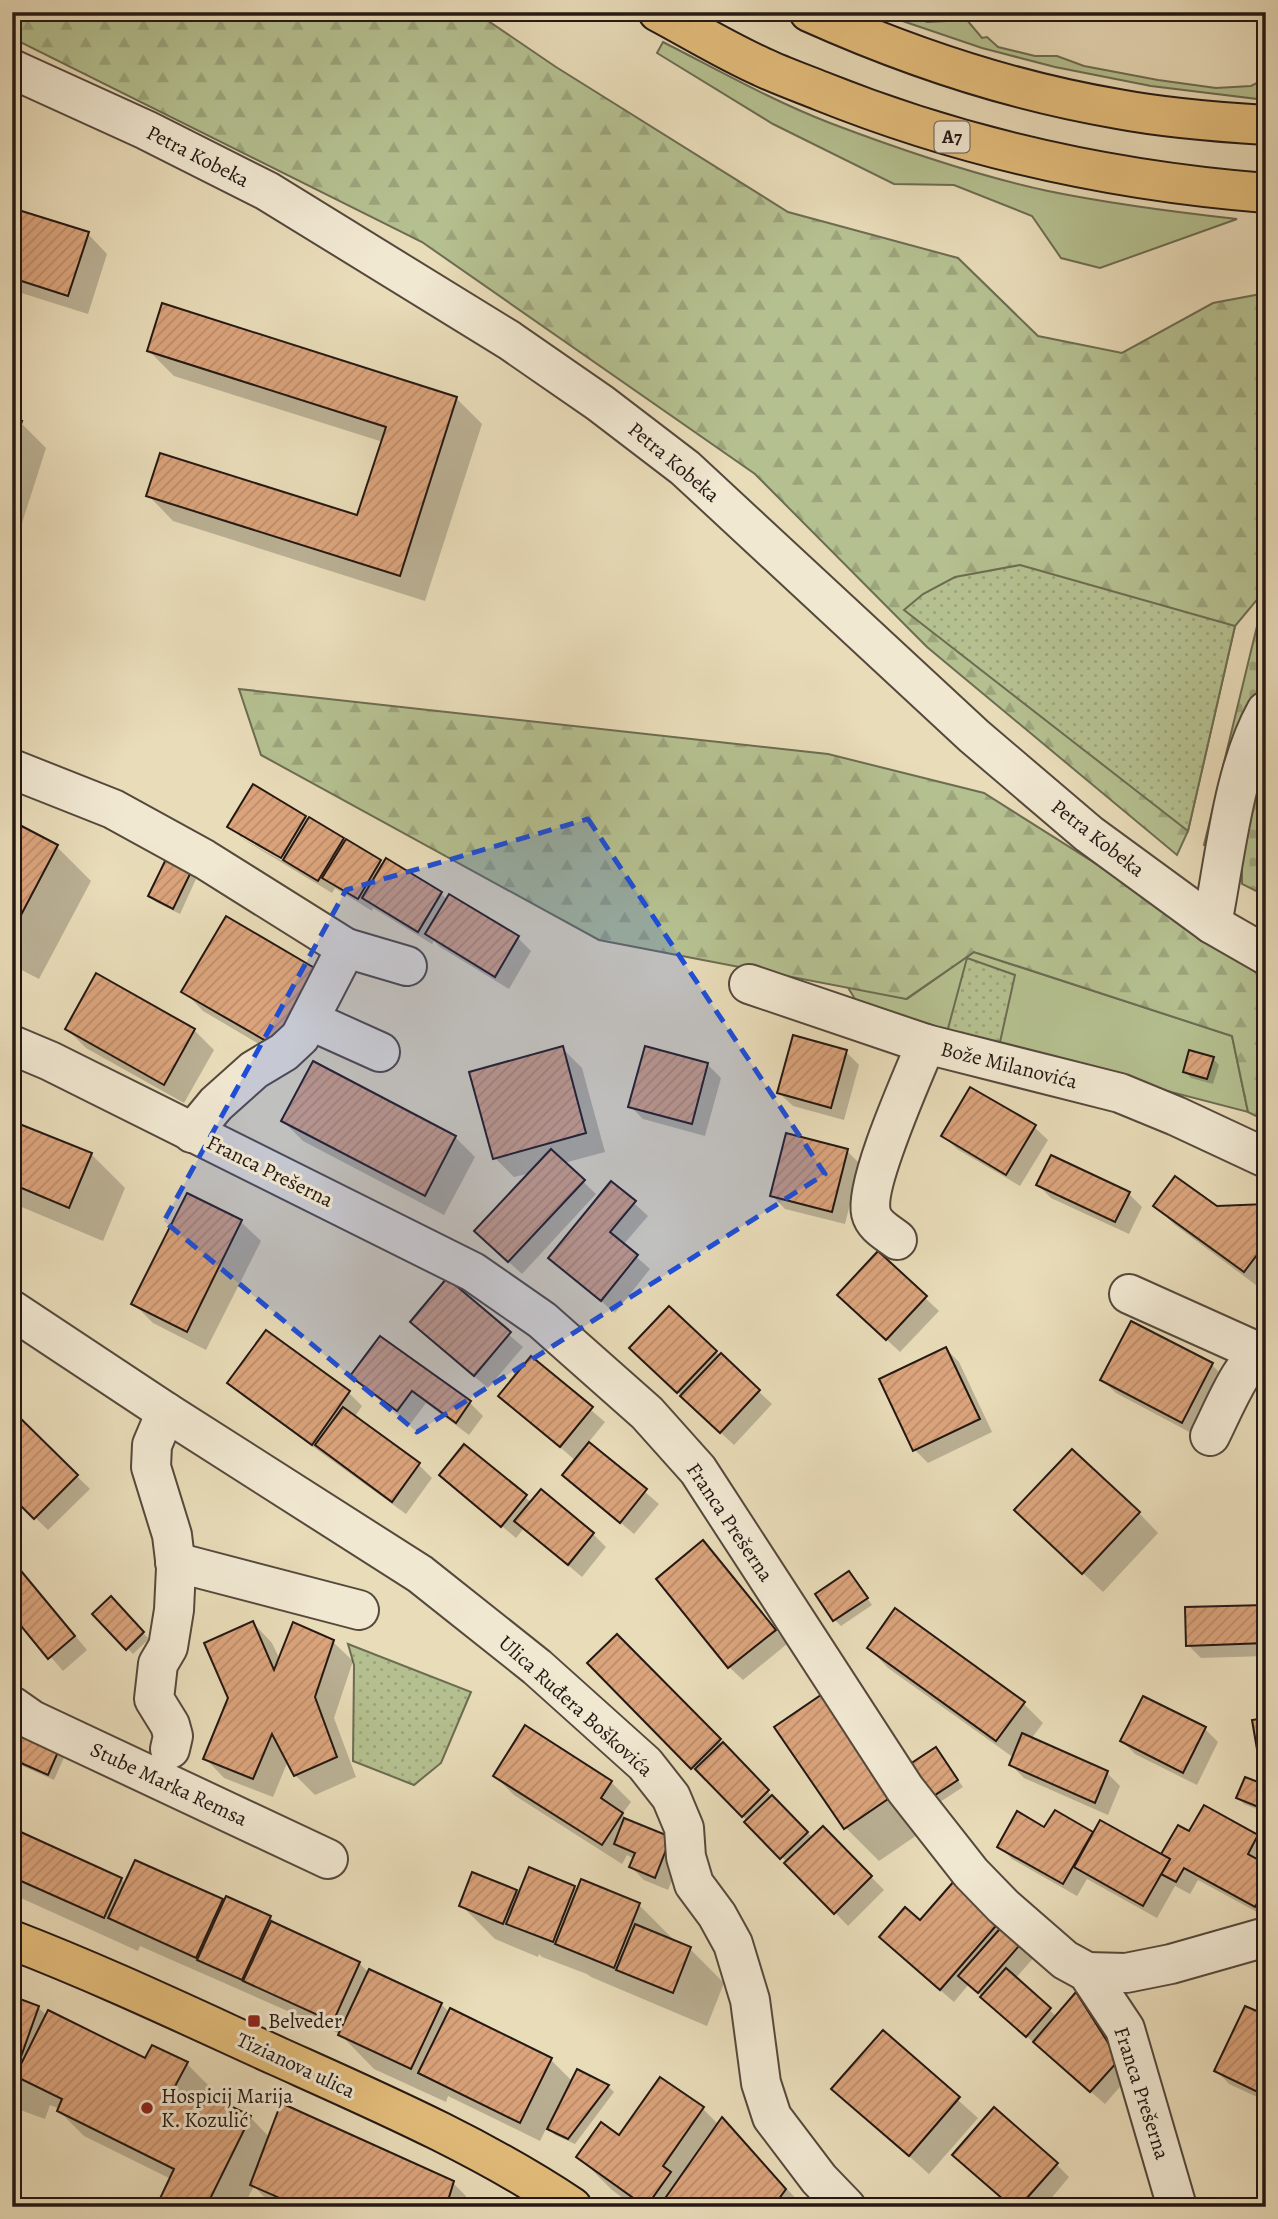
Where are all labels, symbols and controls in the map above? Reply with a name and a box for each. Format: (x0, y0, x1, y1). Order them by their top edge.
street label: Petra Kobeka (142, 118, 254, 194)
road number: A7 (934, 122, 970, 153)
street label: Petra Kobeka (622, 415, 726, 509)
street label: Petra Kobeka (1045, 793, 1151, 884)
street label: Bože Milanovića (938, 1035, 1080, 1096)
street label: Franca Prešerna (202, 1128, 338, 1214)
street label: Franca Prešerna (680, 1457, 780, 1587)
street label: Ulica Ruđera Boškovića (493, 1629, 660, 1783)
street label: Stube Marka Remsa (86, 1735, 252, 1833)
place label: Belveder (268, 2007, 342, 2035)
marker: Belveder (246, 2013, 262, 2029)
street label: Franca Prešerna (1107, 2023, 1177, 2163)
street label: Tizianova ulica (232, 2025, 360, 2105)
place label: Hospicij Marija K. Kozulić (161, 2082, 293, 2134)
marker: Hospicij Marija K. Kozulić (139, 2100, 155, 2116)

